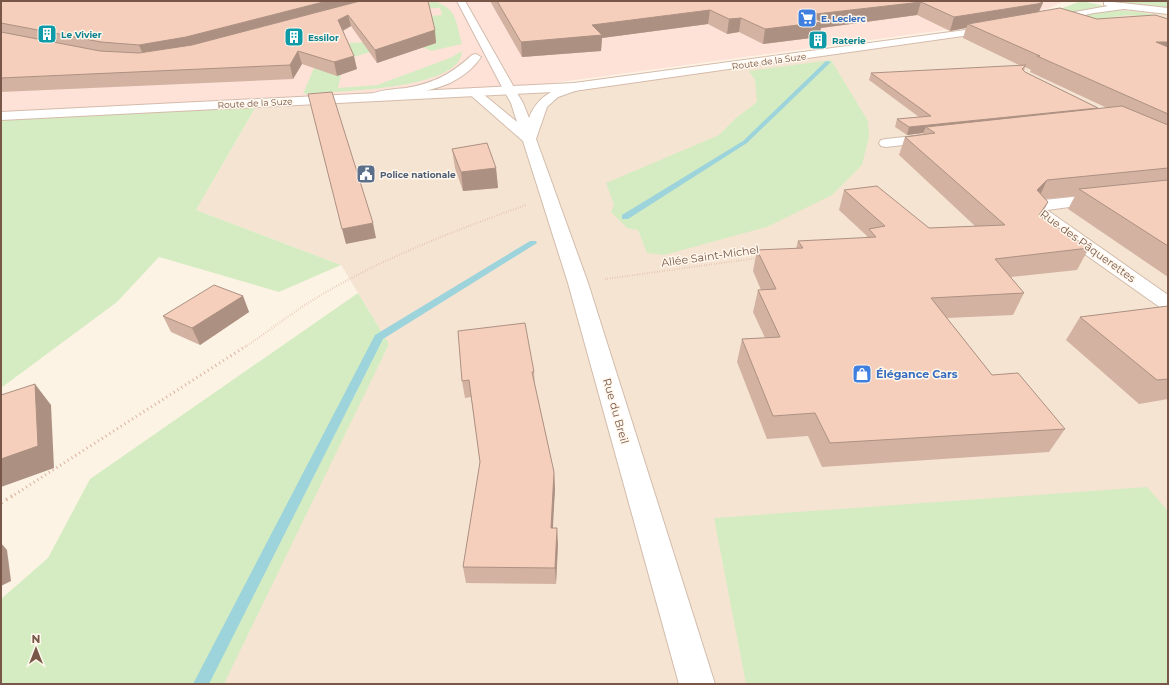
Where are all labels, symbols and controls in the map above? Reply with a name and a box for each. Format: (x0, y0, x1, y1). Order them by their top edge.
supermarket icon: E. Leclerc (796, 7, 818, 29)
place label: E. Leclerc (821, 13, 867, 24)
building icon: Le Vivier (36, 23, 58, 45)
building icon: Essilor (283, 26, 305, 48)
place label: Le Vivier (61, 29, 102, 40)
building icon: Raterie (807, 29, 829, 51)
place label: Essilor (308, 32, 339, 43)
place label: Raterie (832, 35, 866, 46)
street label: Route de la Suze (731, 50, 807, 72)
street label: Route de la Suze (217, 96, 293, 110)
public building icon: Police nationale (355, 163, 377, 185)
place label: Police nationale (380, 169, 456, 180)
street label: Rue des Pâquerettes (1038, 207, 1139, 286)
street label: Allée Saint-Michel (660, 242, 760, 270)
shop icon: Élégance Cars (851, 363, 873, 385)
place label: Élégance Cars (876, 367, 958, 381)
street label: Rue du Breil (600, 377, 632, 445)
north arrow (16, 629, 56, 669)
text: N (32, 632, 40, 646)

